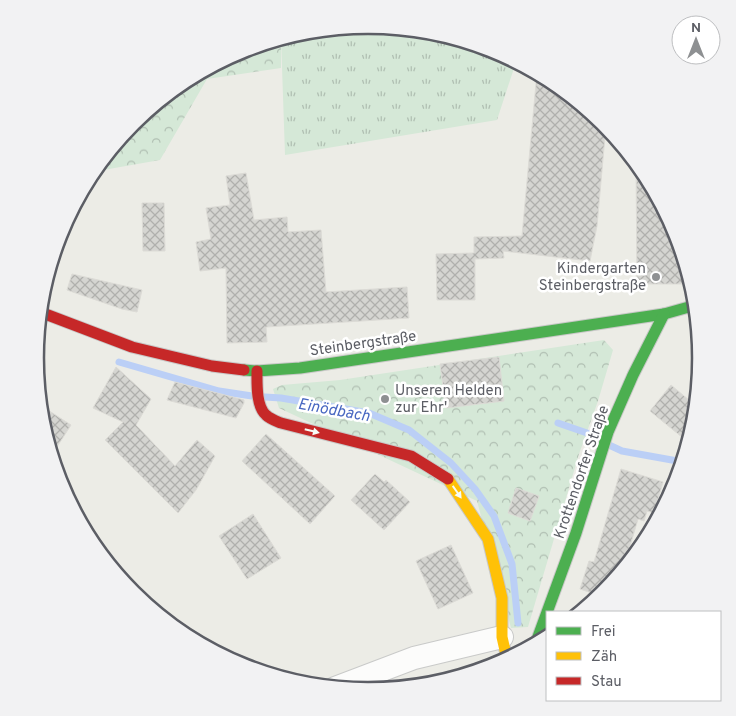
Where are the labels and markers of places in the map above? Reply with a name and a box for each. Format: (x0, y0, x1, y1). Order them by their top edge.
place label: Kindergarten Steinbergstraße (539, 260, 646, 296)
marker: Kindergarten Steinbergstraße (650, 271, 662, 283)
place label: Unseren Helden zur Ehr' (395, 382, 502, 418)
marker: Unseren Helden zur Ehr' (379, 393, 391, 405)

